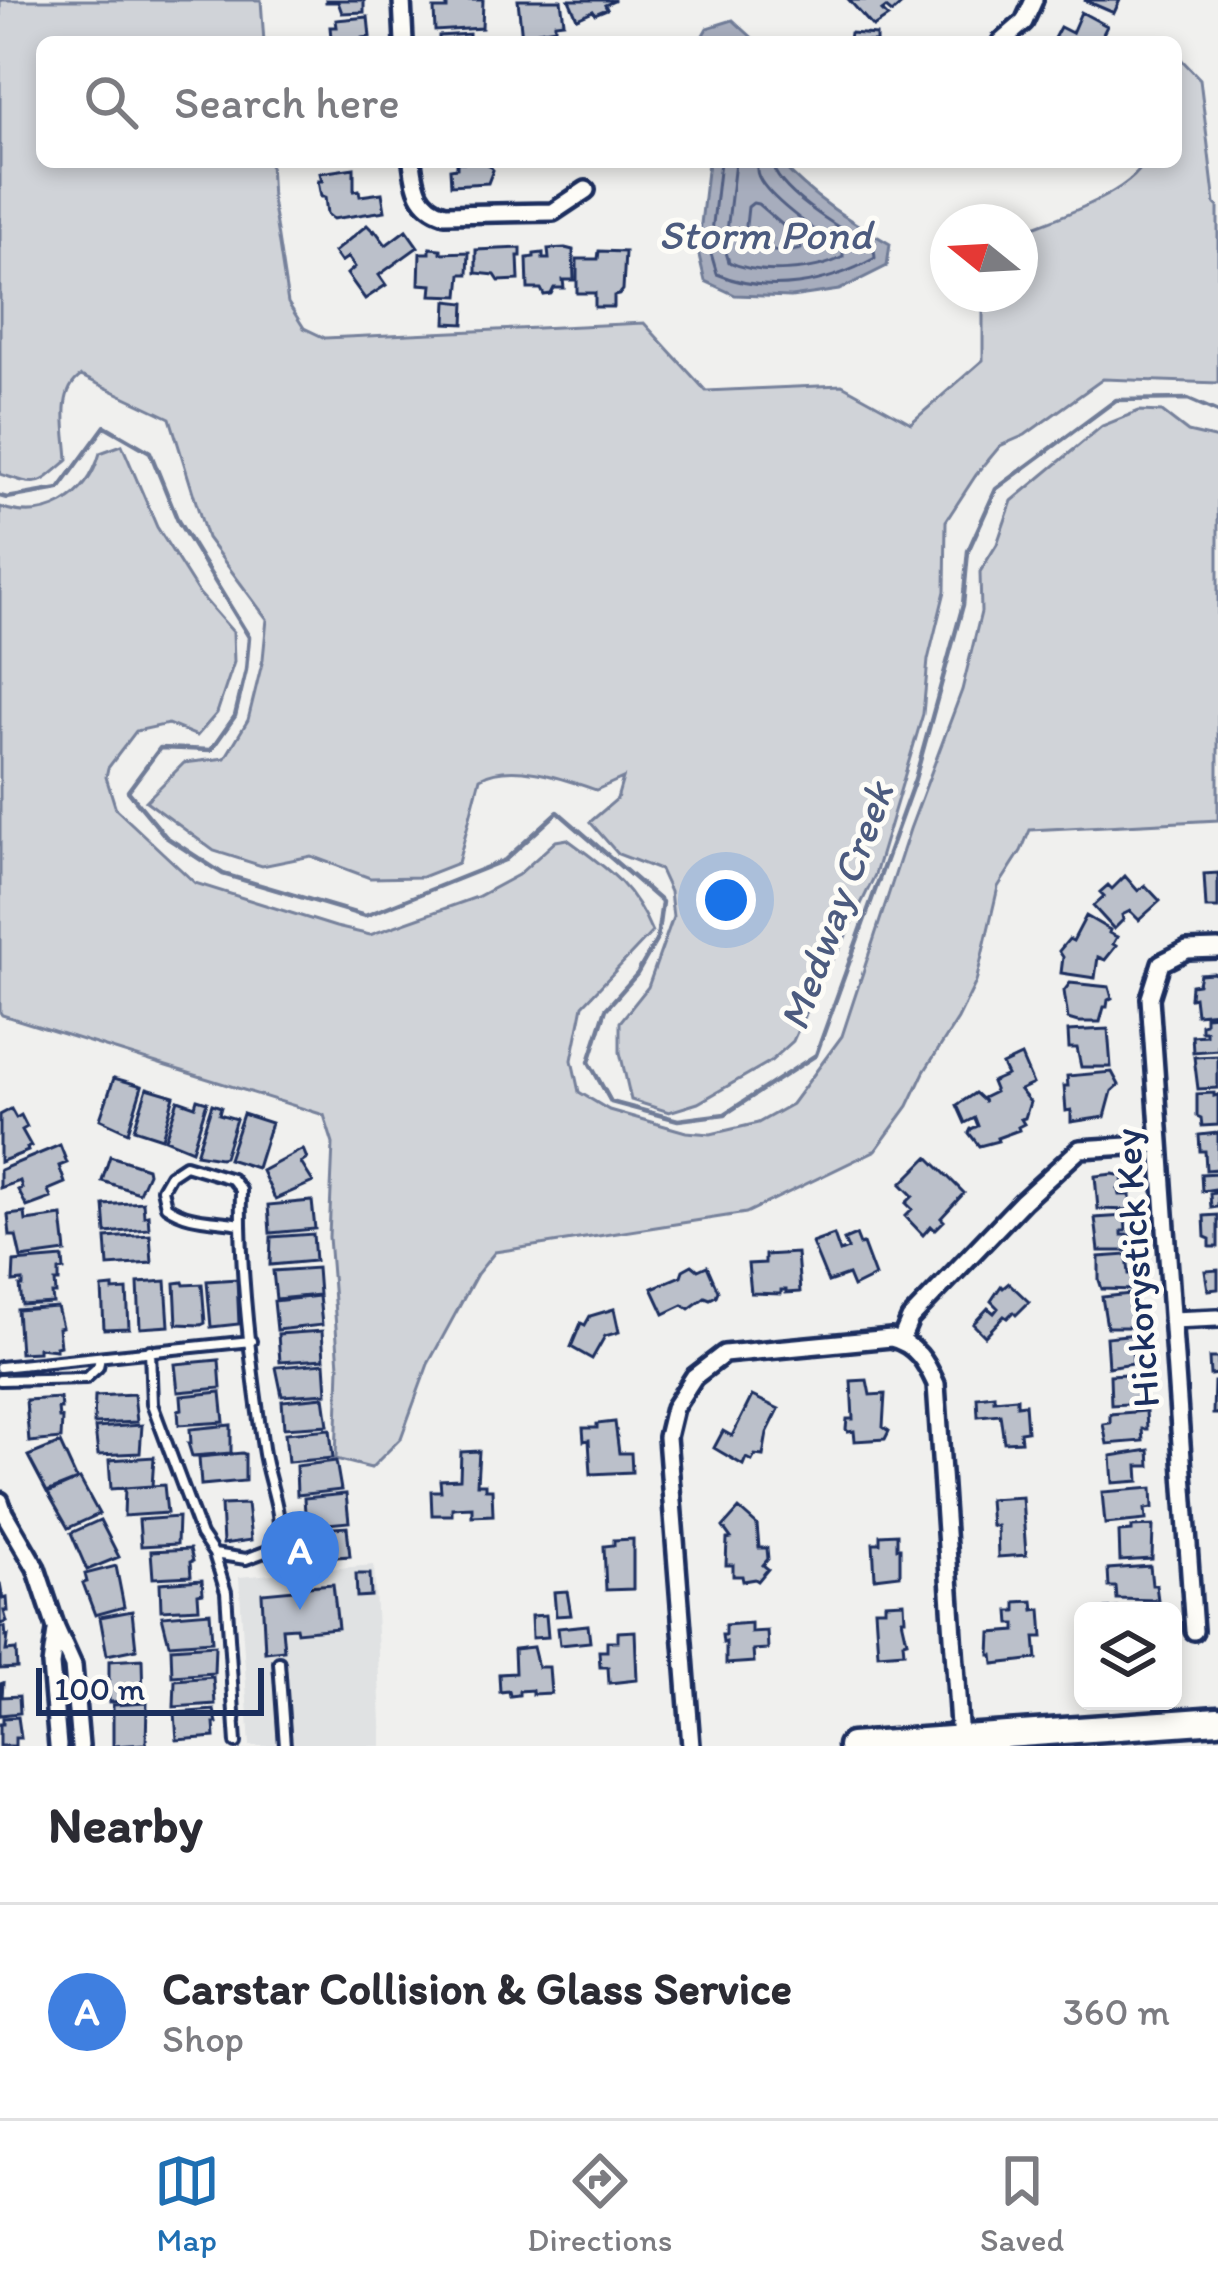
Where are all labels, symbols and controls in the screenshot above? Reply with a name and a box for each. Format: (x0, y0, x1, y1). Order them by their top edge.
search box (36, 36, 1182, 168)
icon: search (78, 69, 144, 135)
text: Search here (174, 75, 400, 129)
north arrow (930, 204, 1038, 312)
water label: Storm Pond (658, 209, 875, 260)
water label: Medway Creek (768, 773, 905, 1037)
your location (696, 870, 756, 930)
street label: Hickorystick Key (1103, 1127, 1169, 1409)
pin: A (261, 1511, 339, 1610)
map controls (1074, 1602, 1182, 1710)
button: layers (1074, 1602, 1182, 1710)
scale bar (36, 1662, 264, 1715)
text: 100 m (54, 1669, 145, 1708)
text: Nearby (48, 1794, 203, 1855)
text: Carstar Collision & Glass Service (162, 1961, 792, 2015)
text: A (75, 1988, 99, 2035)
text: 360 m (1063, 1988, 1170, 2035)
text: Shop (162, 2015, 244, 2062)
tab: Map (154, 2148, 220, 2259)
tab: Directions (527, 2148, 672, 2259)
tab: Saved (980, 2148, 1064, 2259)

